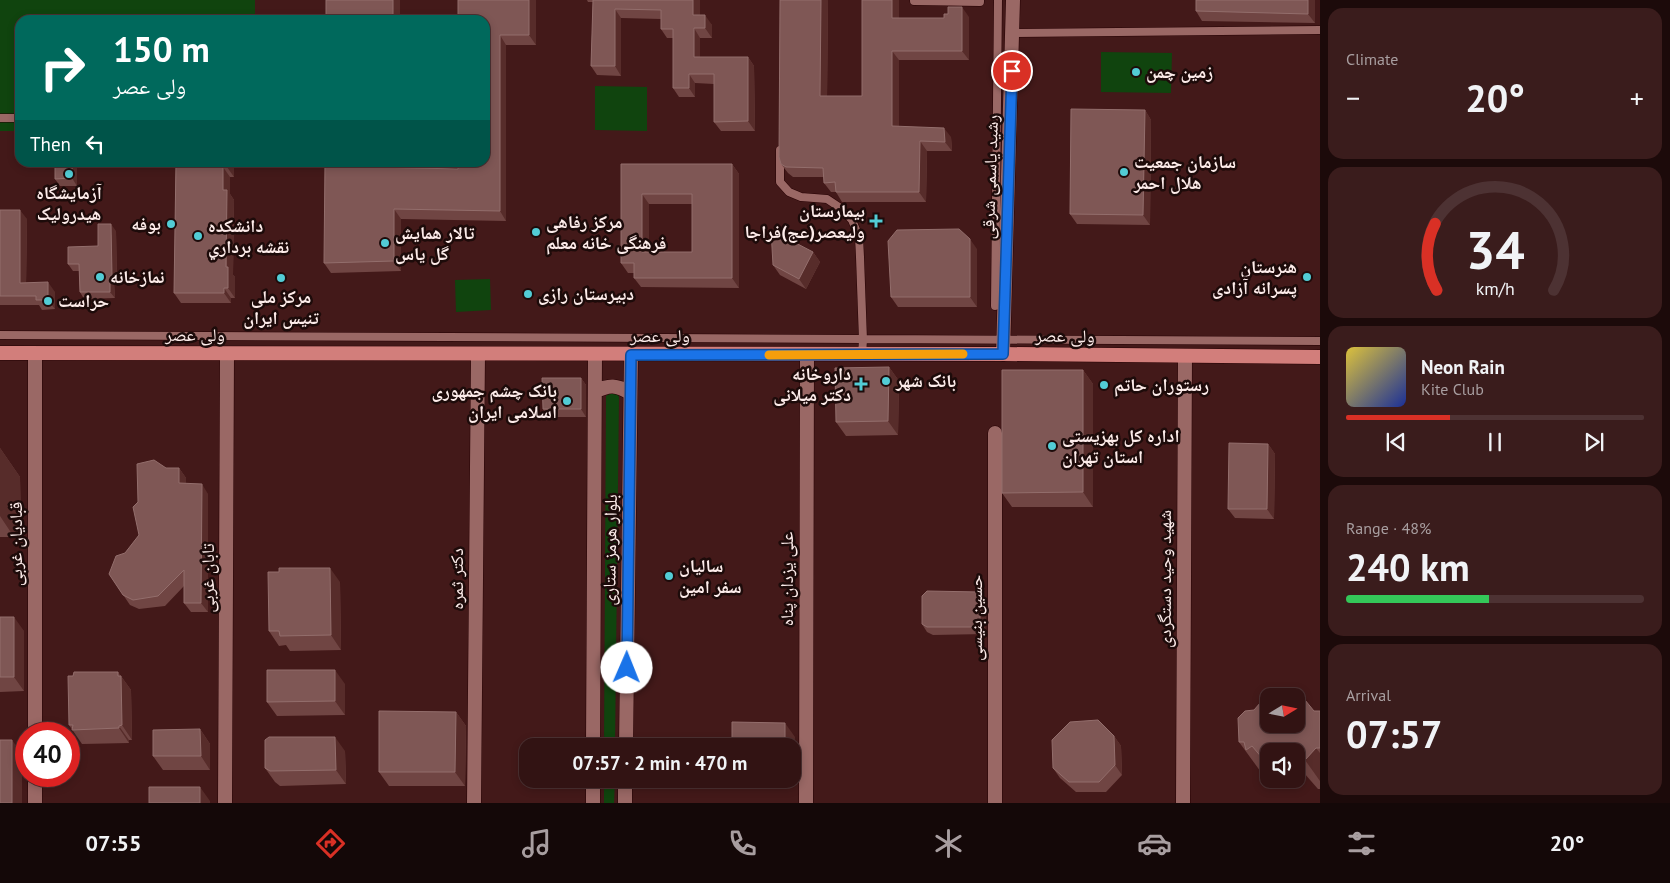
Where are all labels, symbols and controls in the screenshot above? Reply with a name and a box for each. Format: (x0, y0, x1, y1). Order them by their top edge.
text: 150 m (113, 26, 210, 72)
icon: right (30, 35, 95, 100)
text: Climate (1346, 49, 1398, 69)
pin (991, 50, 1033, 92)
icon: arrive (998, 57, 1026, 85)
place label: زمین چمن (1146, 60, 1213, 83)
marker: زمین چمن (1130, 66, 1142, 78)
text: ولی عصر (113, 72, 186, 100)
text: 20° (1465, 73, 1525, 122)
text: − (1346, 79, 1360, 116)
text: + (1630, 79, 1644, 116)
street label: رشید یاسمی شرقی (976, 114, 1003, 240)
icon: left (81, 130, 109, 158)
text: Then (30, 132, 71, 156)
place label: سازمان جمعیت هلال احمر (1133, 150, 1236, 194)
marker: سازمان جمعیت هلال احمر (1118, 166, 1130, 178)
marker: آزمایشگاه هیدرولیک (63, 168, 75, 180)
place label: آزمایشگاه هیدرولیک (36, 181, 102, 225)
place label: بیمارستان ولیعصر(عج)فراجا (744, 199, 865, 244)
place label: مرکز رفاهی فرهنگی خانه معلم (546, 210, 666, 255)
place label: بوفه (131, 212, 161, 235)
place label: دانشكده نقشه برداري (208, 214, 289, 261)
marker: بیمارستان ولیعصر(عج)فراجا (869, 214, 883, 228)
text: 34 (1466, 216, 1524, 283)
marker: بوفه (165, 218, 177, 230)
place label: تالار همایش گل یاس (395, 221, 474, 265)
marker: مرکز رفاهی فرهنگی خانه معلم (530, 226, 542, 238)
marker: دانشكده نقشه برداري (192, 230, 204, 242)
marker: تالار همایش گل یاس (379, 237, 391, 249)
place label: هنرستان پسرانه آزادی (1212, 255, 1297, 299)
place label: نمازخانه (110, 265, 165, 288)
marker: نمازخانه (94, 271, 106, 283)
marker: هنرستان پسرانه آزادی (1301, 271, 1313, 283)
marker: مرکز ملی تنیس ایران (275, 272, 287, 284)
text: km/h (1475, 277, 1515, 300)
place label: دبیرستان رازی (538, 282, 634, 305)
place label: مرکز ملی تنیس ایران (243, 285, 319, 329)
marker: دبیرستان رازی (522, 288, 534, 300)
place label: حراست (58, 289, 110, 312)
marker: حراست (42, 295, 54, 307)
street label: ولی عصر (164, 323, 225, 346)
street label: ولی عصر (1034, 323, 1095, 348)
street label: ولی عصر (629, 324, 690, 347)
text: Neon Rain (1421, 355, 1505, 379)
place label: داروخانه دکتر میلانی (773, 362, 851, 406)
place label: بانک شهر (895, 369, 956, 392)
place label: رستوران حاتم (1114, 373, 1209, 397)
marker: بانک شهر (880, 375, 892, 387)
marker: داروخانه دکتر میلانی (855, 378, 867, 390)
place label: بانک چشم جمهوری اسلامی ایران (431, 379, 557, 423)
marker: رستوران حاتم (1098, 379, 1110, 391)
text: Kite Club (1421, 379, 1484, 399)
marker: بانک چشم جمهوری اسلامی ایران (561, 395, 573, 407)
place label: اداره کل بهزیستی استان تهران (1062, 424, 1180, 468)
icon: previous (1382, 428, 1410, 456)
icon: pause (1481, 428, 1509, 456)
icon: next (1580, 428, 1608, 456)
marker: اداره کل بهزیستی استان تهران (1046, 440, 1058, 452)
street label: بلوار هرمز ستاری (597, 494, 622, 606)
street label: قبادیان غربی (4, 502, 27, 586)
street label: شهید وحید دستگردی (1153, 510, 1176, 648)
text: Range · 48% (1346, 518, 1431, 538)
street label: علی یزدان پناه (775, 532, 798, 626)
text: 240 km (1346, 542, 1470, 591)
street label: تابان غربی (196, 543, 219, 613)
street label: دکتر ثمره (445, 548, 468, 610)
place label: سالیان سفر امین (679, 554, 742, 598)
marker: سالیان سفر امین (663, 570, 675, 582)
street label: حسین بنیسی (964, 575, 987, 661)
position arrow (600, 641, 652, 693)
text: Arrival (1346, 685, 1391, 705)
north arrow (1260, 688, 1305, 732)
map controls (1260, 688, 1305, 788)
text: 07:57 (1346, 709, 1442, 758)
speed limit sign: 40 (15, 722, 80, 787)
button: sound (1260, 743, 1305, 788)
text: 07:57 · 2 min · 470 m (573, 751, 747, 775)
icon: directions (313, 826, 348, 861)
icon: music (519, 826, 554, 861)
icon: phone (725, 826, 760, 861)
icon: climate (931, 826, 966, 861)
icon: car (1137, 826, 1172, 861)
icon: filters (1344, 826, 1379, 861)
text: 07:55 (86, 829, 141, 857)
text: 20° (1550, 829, 1584, 857)

